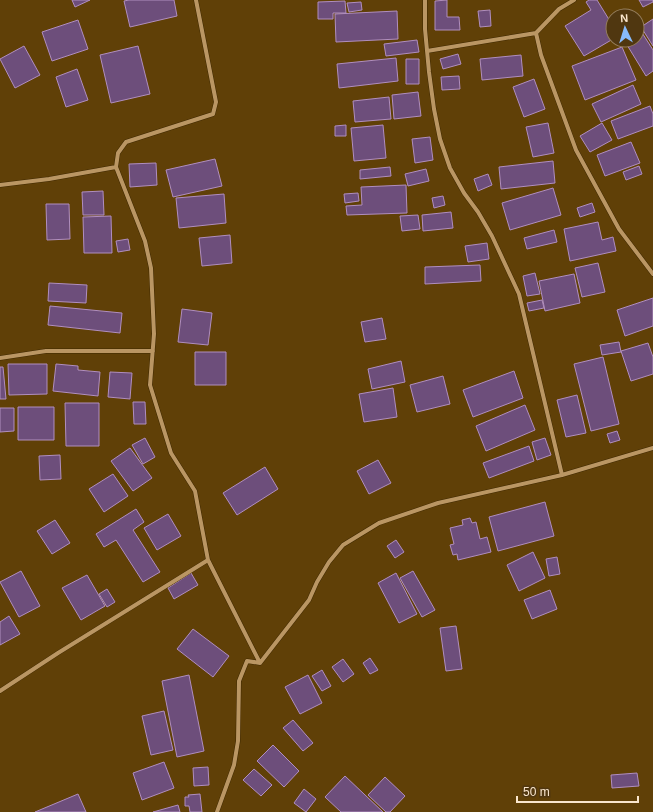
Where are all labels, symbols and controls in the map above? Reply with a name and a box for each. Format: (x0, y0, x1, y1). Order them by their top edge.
north arrow (605, 8, 645, 48)
text: N (620, 12, 629, 24)
scale bar (517, 778, 638, 804)
text: 50 m (523, 785, 550, 799)

